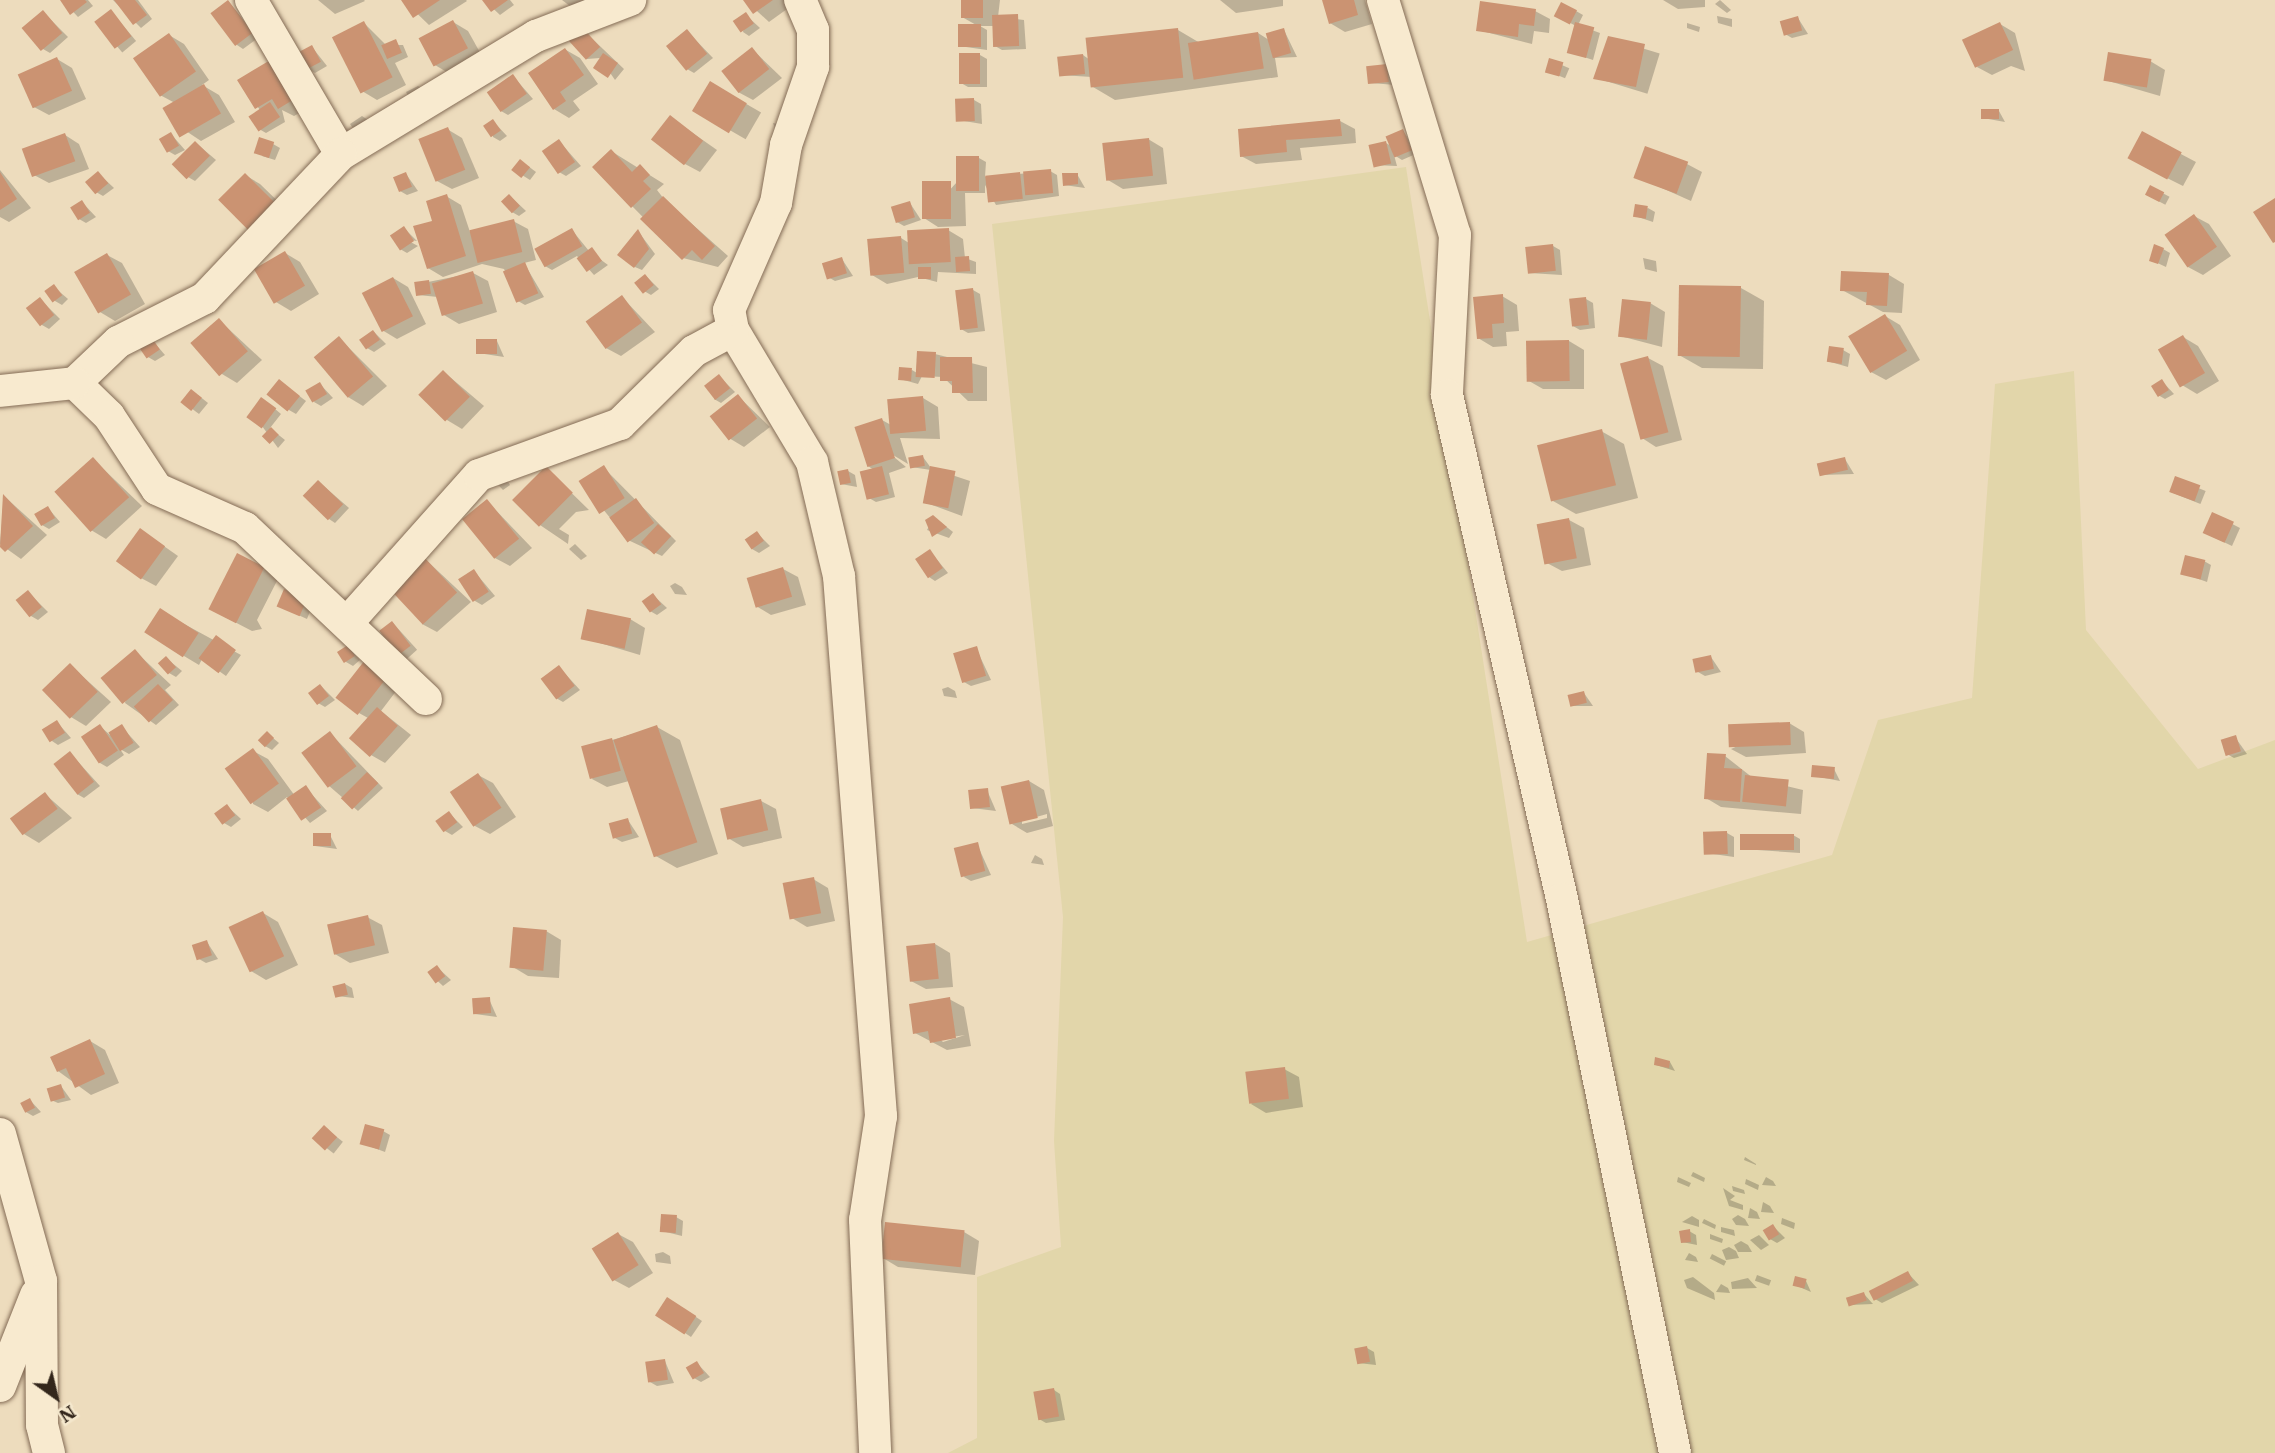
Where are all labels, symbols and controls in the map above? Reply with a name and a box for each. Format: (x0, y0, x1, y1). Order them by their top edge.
north arrow (21, 1362, 91, 1432)
text: N (55, 1400, 81, 1429)

